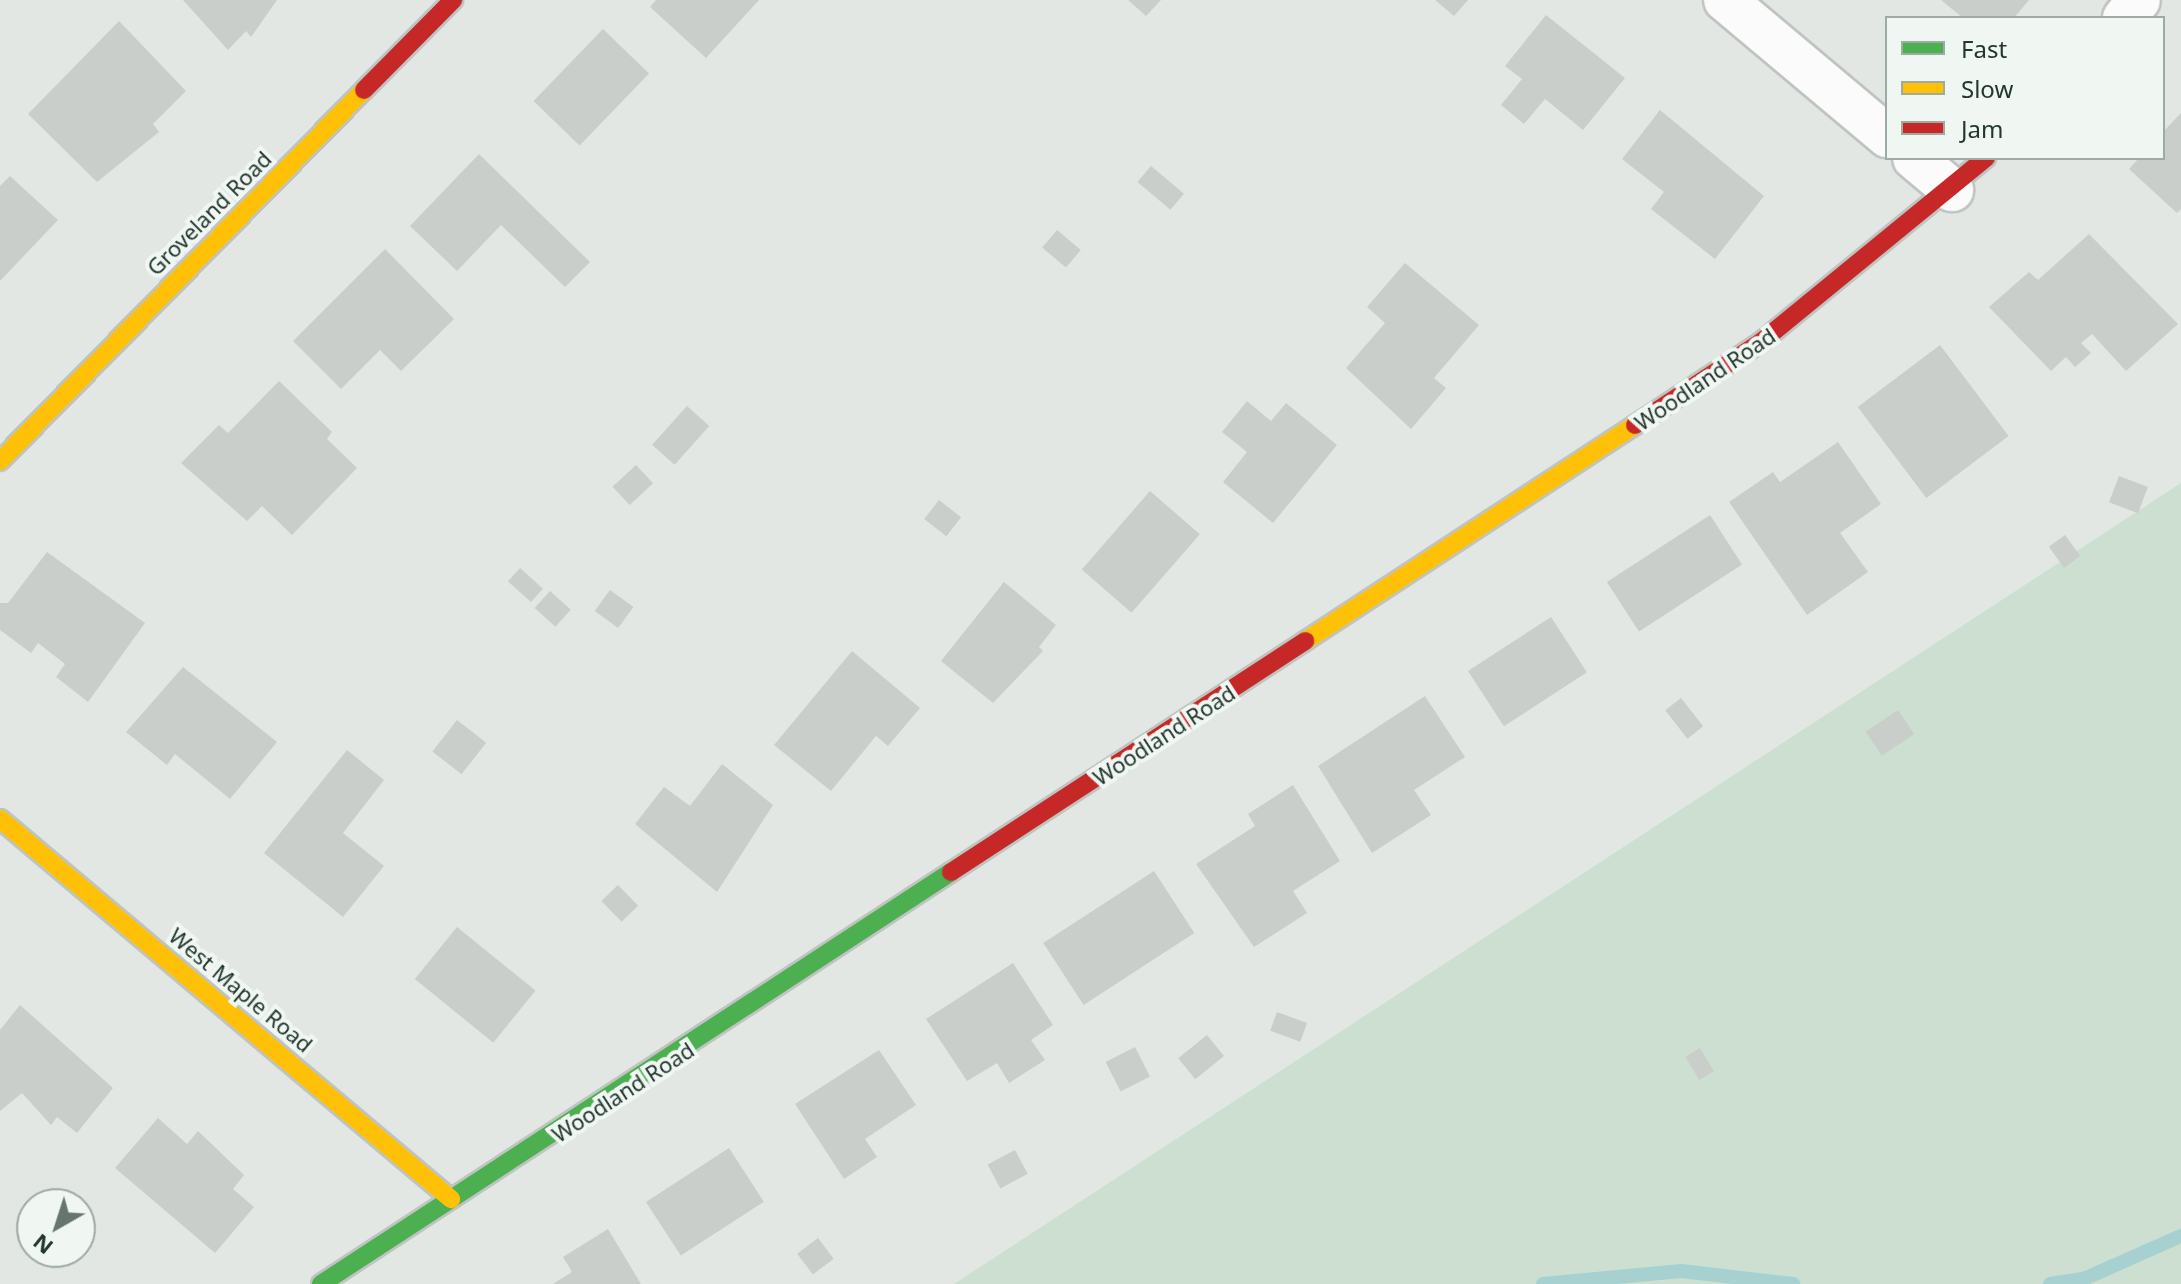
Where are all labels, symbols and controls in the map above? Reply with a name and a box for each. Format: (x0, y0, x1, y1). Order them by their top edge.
legend (1885, 16, 2165, 160)
text: Fast (1961, 32, 2007, 65)
text: Slow (1961, 72, 2013, 105)
text: Jam (1961, 112, 2003, 145)
street label: Groveland Road (141, 145, 277, 281)
street label: Woodland Road (1630, 322, 1780, 436)
street label: Woodland Road (1088, 679, 1240, 791)
street label: West Maple Road (164, 922, 318, 1058)
street label: Woodland Road (547, 1036, 699, 1148)
north arrow (16, 1188, 96, 1268)
text: N (26, 1228, 59, 1262)

